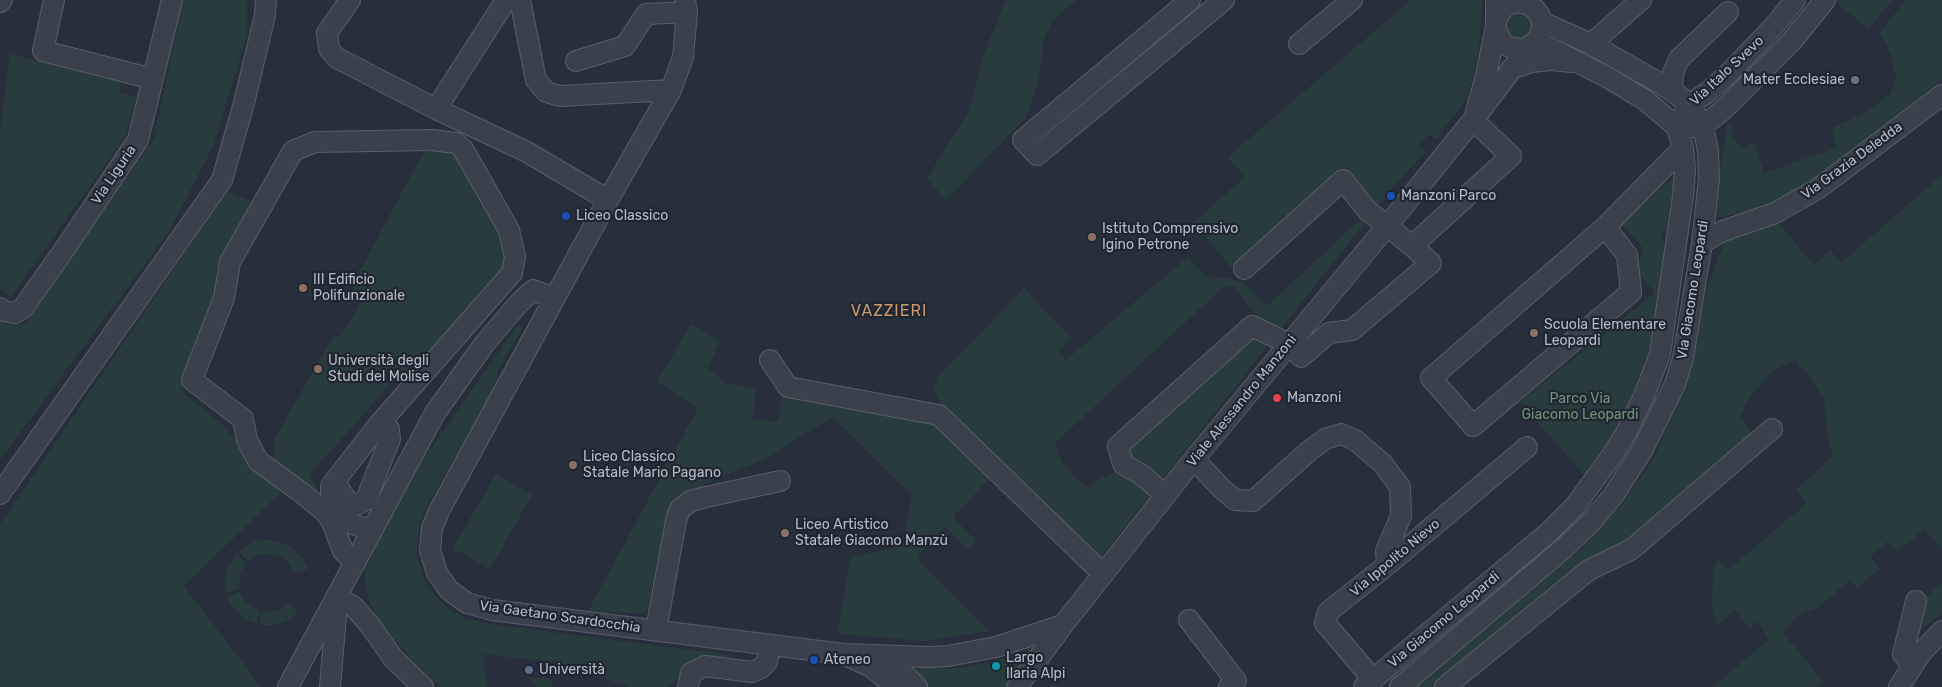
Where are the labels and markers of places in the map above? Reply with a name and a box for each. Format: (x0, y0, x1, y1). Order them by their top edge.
place label: Mater Ecclesiae (1743, 72, 1845, 88)
marker: Mater Ecclesiae (1849, 74, 1861, 86)
place label: Manzoni Parco (1401, 188, 1496, 204)
marker: Manzoni Parco (1385, 190, 1397, 202)
place label: Liceo Classico (576, 208, 668, 224)
marker: Liceo Classico (560, 210, 572, 222)
place label: Istituto Comprensivo Igino Petrone (1102, 221, 1238, 253)
marker: Istituto Comprensivo Igino Petrone (1086, 231, 1098, 243)
place label: III Edificio Polifunzionale (313, 272, 405, 304)
marker: III Edificio Polifunzionale (297, 282, 309, 294)
place label: Scuola Elementare Leopardi (1544, 317, 1666, 350)
marker: Scuola Elementare Leopardi (1528, 327, 1540, 339)
place label: Università degli Studi del Molise (328, 353, 430, 386)
marker: Università degli Studi del Molise (312, 363, 324, 375)
place label: Manzoni (1287, 390, 1341, 406)
marker: Manzoni (1271, 392, 1283, 404)
place label: Liceo Classico Statale Mario Pagano (583, 449, 721, 482)
marker: Liceo Classico Statale Mario Pagano (567, 459, 579, 471)
place label: Liceo Artistico Statale Giacomo Manzù (795, 517, 948, 550)
marker: Liceo Artistico Statale Giacomo Manzù (779, 527, 791, 539)
place label: Largo Ilaria Alpi (1006, 650, 1065, 682)
place label: Ateneo (824, 652, 871, 668)
marker: Ateneo (808, 654, 820, 666)
marker: Largo Ilaria Alpi (990, 660, 1002, 672)
place label: Università (539, 662, 605, 678)
marker: Università (523, 664, 535, 676)

